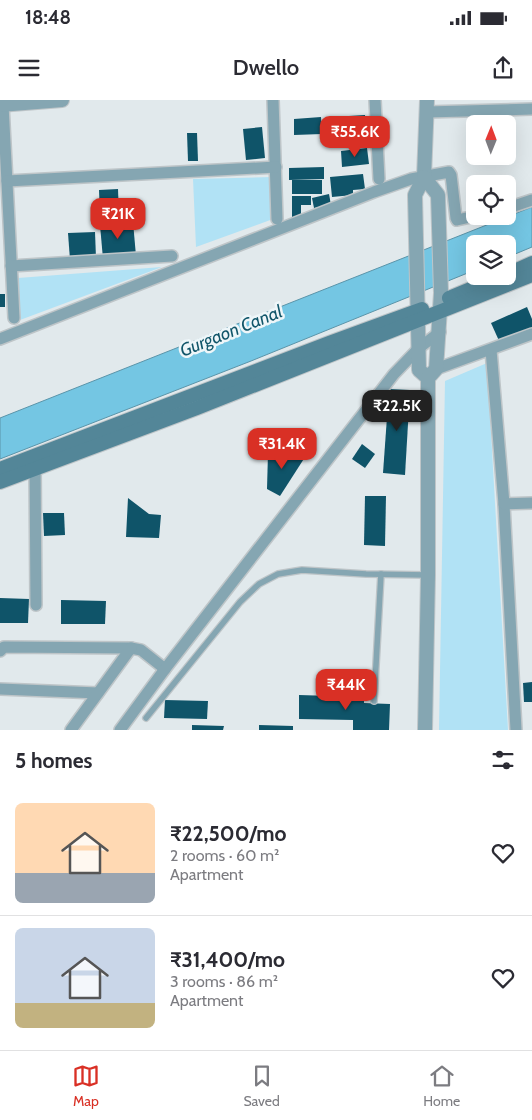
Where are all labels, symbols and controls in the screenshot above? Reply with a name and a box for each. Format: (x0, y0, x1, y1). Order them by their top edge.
text: 18:48 (25, 6, 71, 29)
icon: menu (15, 54, 43, 82)
text: Dwello (233, 54, 299, 81)
icon: share (489, 54, 517, 82)
pin: ₹55.6K (314, 115, 396, 158)
north arrow (466, 115, 516, 165)
map controls (466, 115, 516, 285)
text: ₹55.6K (331, 122, 379, 141)
button: locate (466, 175, 516, 225)
pin: ₹21K (88, 198, 148, 240)
text: ₹21K (101, 204, 135, 223)
button: layers (466, 235, 516, 285)
water label: Gurgaon Canal (177, 300, 286, 362)
pin: ₹22.5K (356, 390, 438, 432)
text: ₹22.5K (373, 396, 421, 415)
pin: ₹31.4K (241, 428, 323, 470)
text: ₹31.4K (259, 434, 305, 453)
pin: ₹44K (316, 668, 376, 711)
text: ₹44K (327, 675, 365, 694)
icon: filters (489, 746, 517, 774)
text: 5 homes (15, 748, 93, 773)
text: ₹22,500/mo (170, 821, 286, 846)
icon: home (55, 823, 115, 883)
icon: heart (489, 839, 517, 867)
text: 2 rooms · 60 m² (170, 846, 279, 865)
text: Apartment (170, 865, 243, 884)
text: ₹31,400/mo (170, 947, 285, 972)
icon: home (55, 948, 115, 1008)
icon: heart (489, 964, 517, 992)
text: 3 rooms · 86 m² (170, 972, 278, 991)
text: Apartment (170, 991, 243, 1010)
tab: Map (72, 1062, 100, 1110)
tab: Saved (243, 1062, 280, 1110)
tab: Home (423, 1062, 460, 1110)

